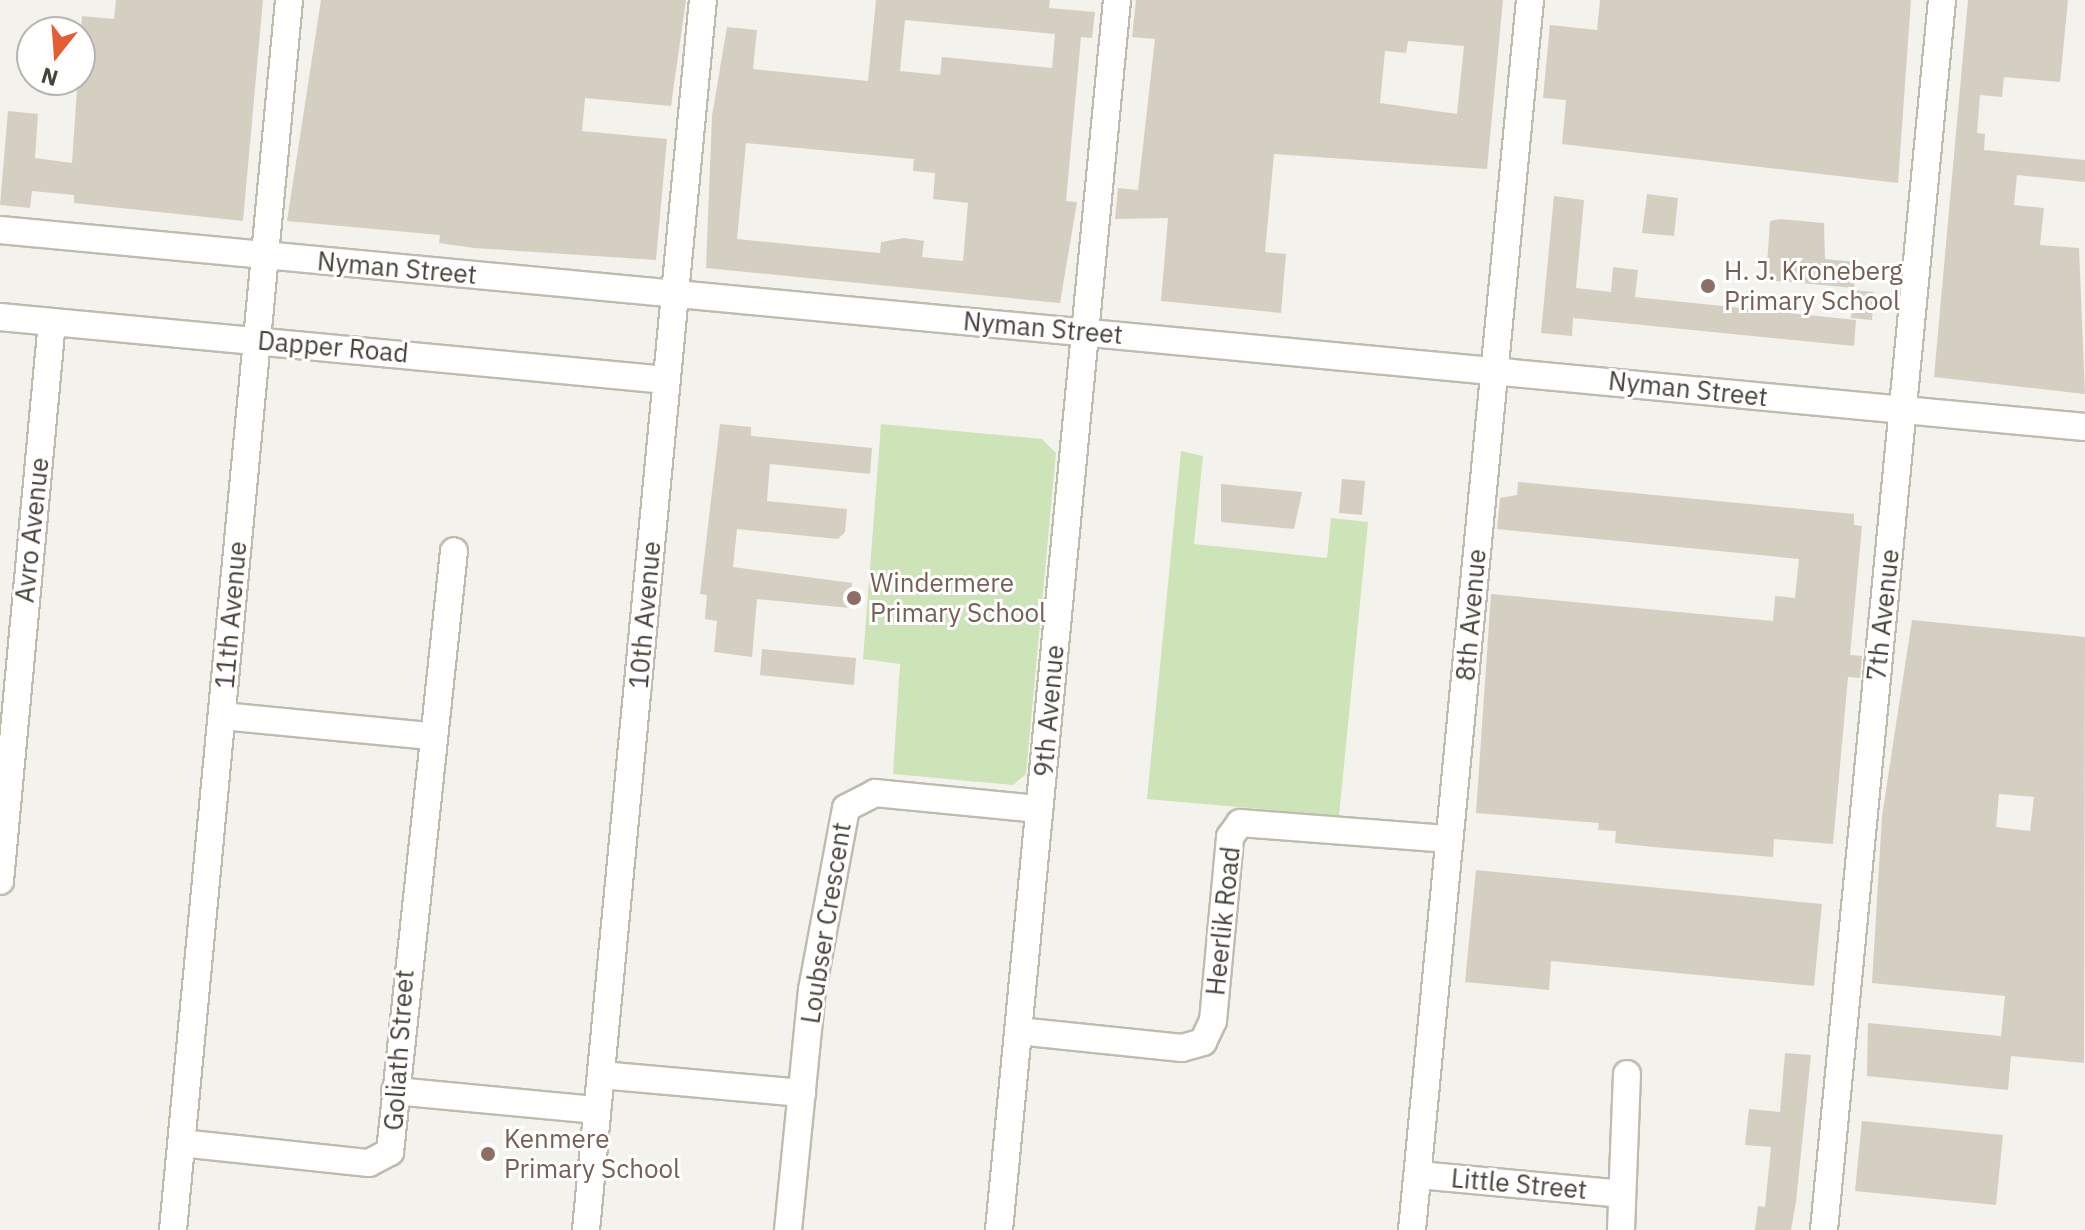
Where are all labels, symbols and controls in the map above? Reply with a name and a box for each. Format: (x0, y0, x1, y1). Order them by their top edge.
north arrow (16, 16, 96, 96)
text: N (38, 61, 61, 94)
street label: Nyman Street (316, 245, 478, 291)
place label: H. J. Kroneberg Primary School (1724, 255, 1903, 316)
marker: H. J. Kroneberg Primary School (1699, 277, 1717, 295)
street label: Nyman Street (962, 305, 1124, 351)
street label: Dapper Road (256, 325, 410, 369)
street label: Nyman Street (1607, 365, 1769, 413)
street label: Avro Avenue (9, 456, 55, 604)
street label: 11th Avenue (209, 540, 253, 690)
street label: 10th Avenue (623, 540, 667, 690)
street label: 8th Avenue (1450, 548, 1492, 682)
street label: 7th Avenue (1861, 548, 1905, 682)
place label: Windermere Primary School (870, 567, 1046, 628)
marker: Windermere Primary School (845, 589, 863, 607)
street label: 9th Avenue (1028, 644, 1070, 778)
street label: Loubser Crescent (795, 820, 857, 1026)
street label: Heerlik Road (1200, 845, 1246, 997)
street label: Goliath Street (378, 968, 420, 1132)
place label: Kenmere Primary School (504, 1123, 680, 1184)
marker: Kenmere Primary School (479, 1145, 497, 1163)
street label: Little Street (1450, 1163, 1588, 1205)

